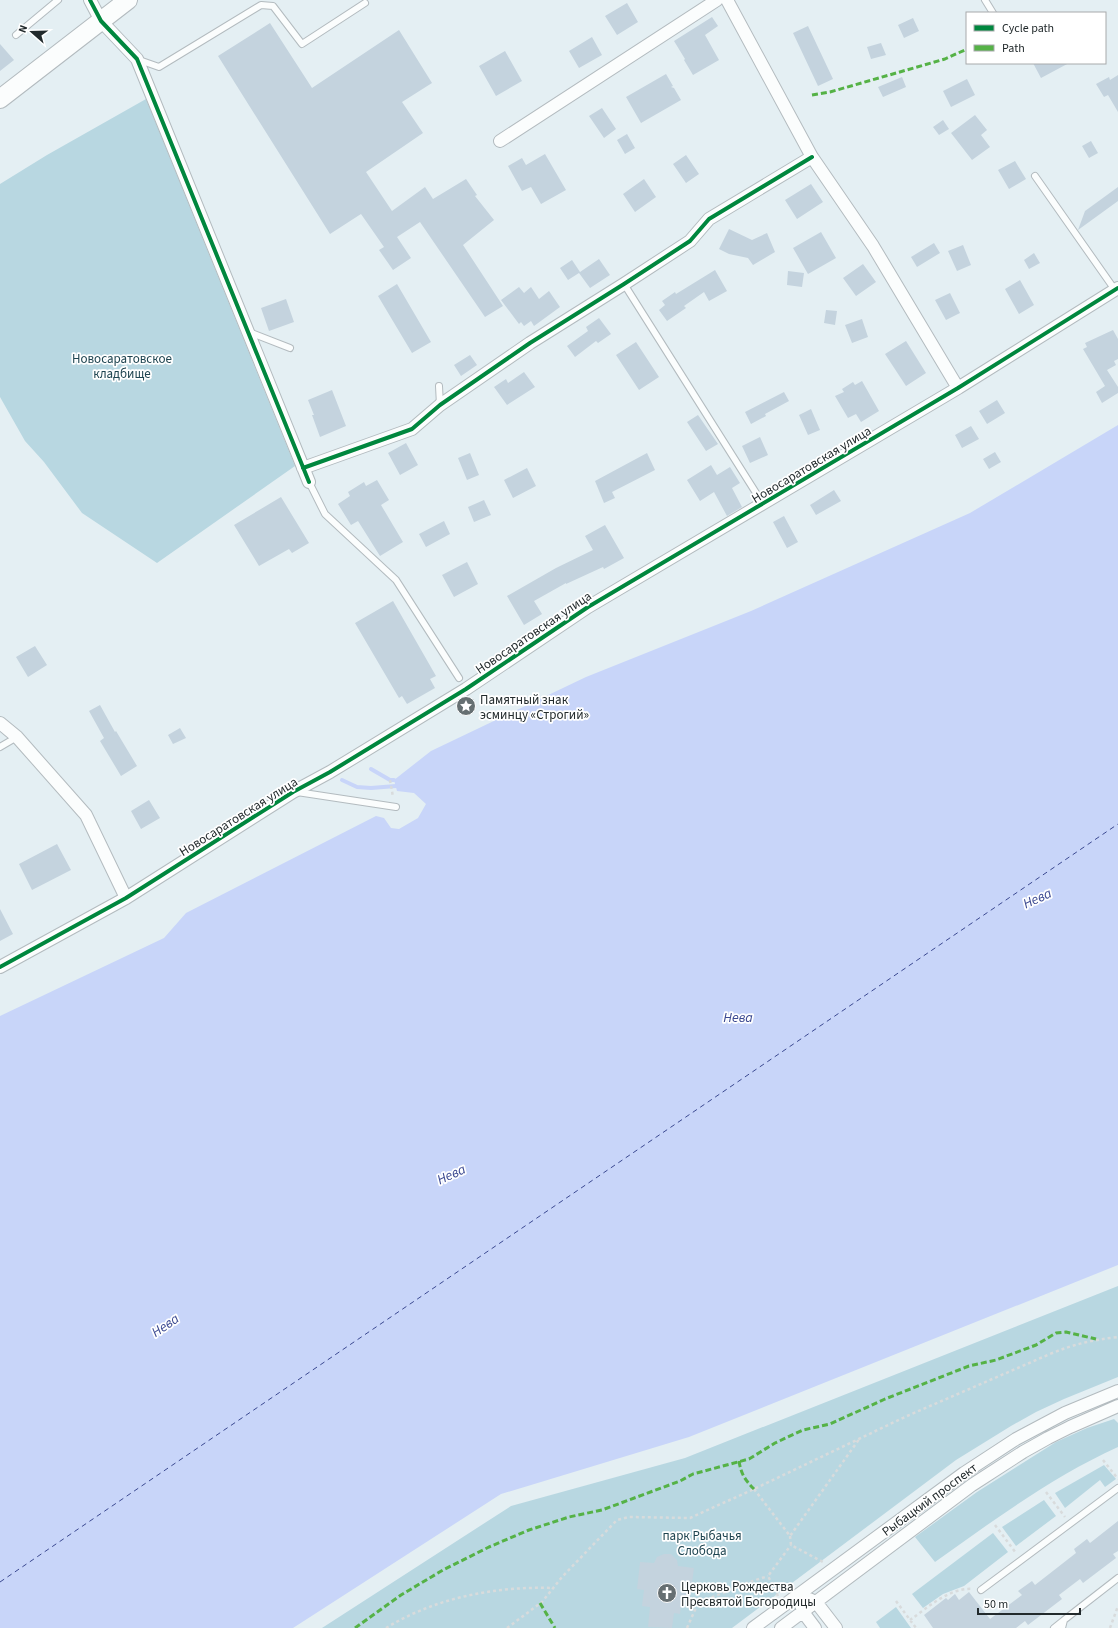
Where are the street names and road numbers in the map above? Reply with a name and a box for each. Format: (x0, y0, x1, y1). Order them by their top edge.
street label: Новосаратовская улица (748, 422, 875, 508)
street label: Новосаратовская улица (472, 587, 595, 678)
street label: Новосаратовская улица (176, 773, 301, 861)
street label: Рыбацкий проспект (878, 1459, 981, 1541)

